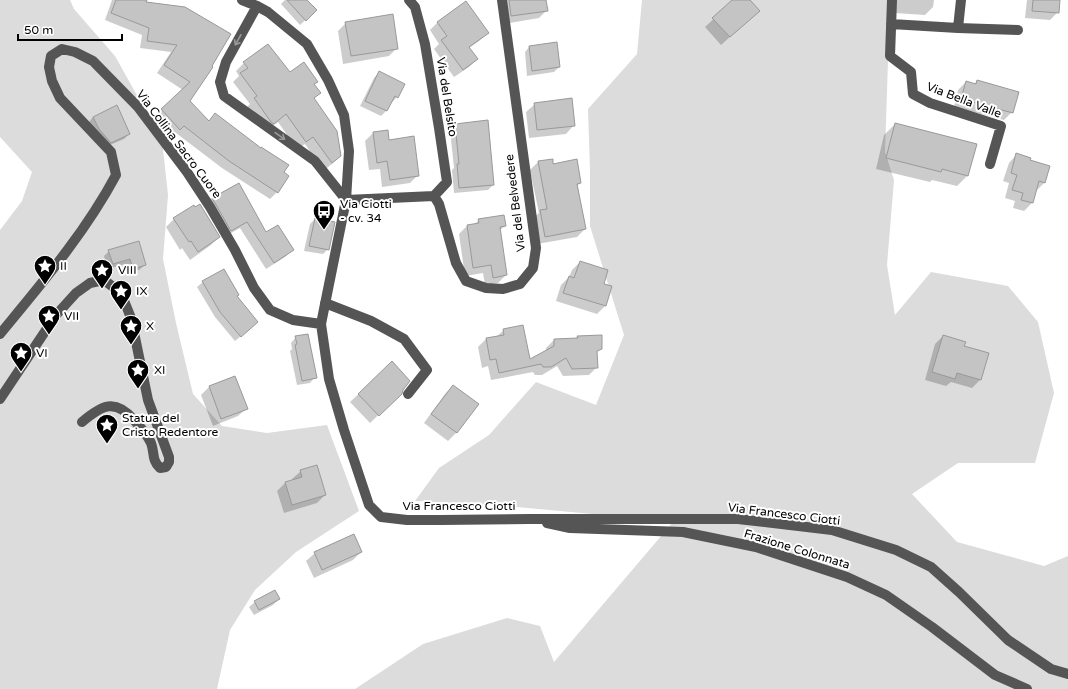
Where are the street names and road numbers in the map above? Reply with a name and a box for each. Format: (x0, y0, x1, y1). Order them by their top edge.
street label: Via del Belsito (434, 56, 460, 138)
street label: Via Bella Valle (925, 79, 1004, 121)
street label: Via Collina Sacro Cuore (134, 87, 224, 201)
street label: Via del Belvedere (502, 153, 528, 253)
street label: Via Francesco Ciotti (402, 499, 516, 513)
street label: Via Francesco Ciotti (727, 500, 841, 528)
street label: Frazione Colonnata (742, 526, 852, 572)

